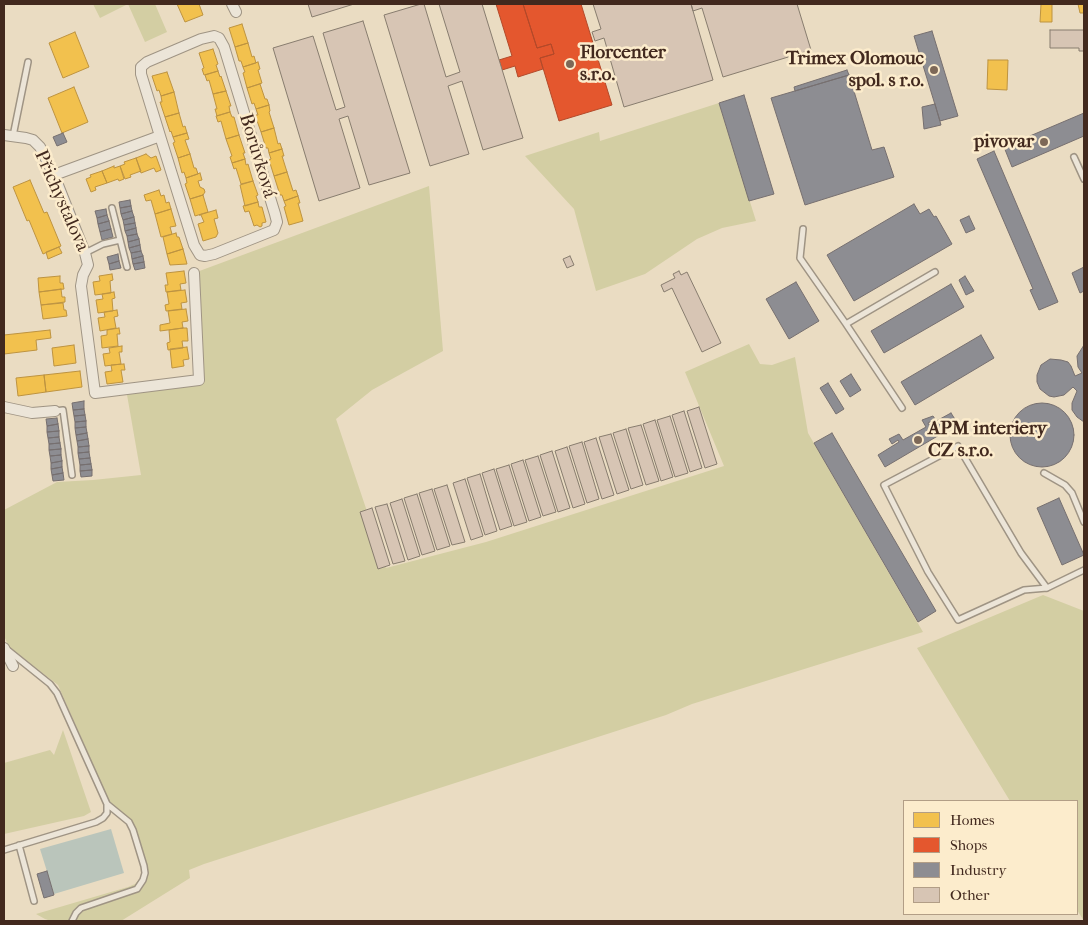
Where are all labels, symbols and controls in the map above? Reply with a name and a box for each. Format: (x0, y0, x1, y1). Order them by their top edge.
place label: Florcenter s.r.o. (580, 42, 666, 86)
place label: Trimex Olomouc spol. s r.o. (786, 48, 924, 92)
marker: Florcenter s.r.o. (564, 58, 576, 70)
marker: Trimex Olomouc spol. s r.o. (928, 64, 940, 76)
street label: Borůvková (233, 111, 281, 201)
place label: pivovar (974, 131, 1034, 153)
marker: pivovar (1038, 136, 1050, 148)
street label: Přichystalova (29, 147, 93, 255)
place label: APM interiery CZ s.r.o. (928, 418, 1047, 462)
marker: APM interiery CZ s.r.o. (912, 434, 924, 446)
legend (903, 800, 1078, 915)
text: Homes (950, 811, 995, 829)
text: Shops (950, 836, 987, 854)
text: Industry (950, 861, 1006, 879)
text: Other (950, 886, 989, 904)

